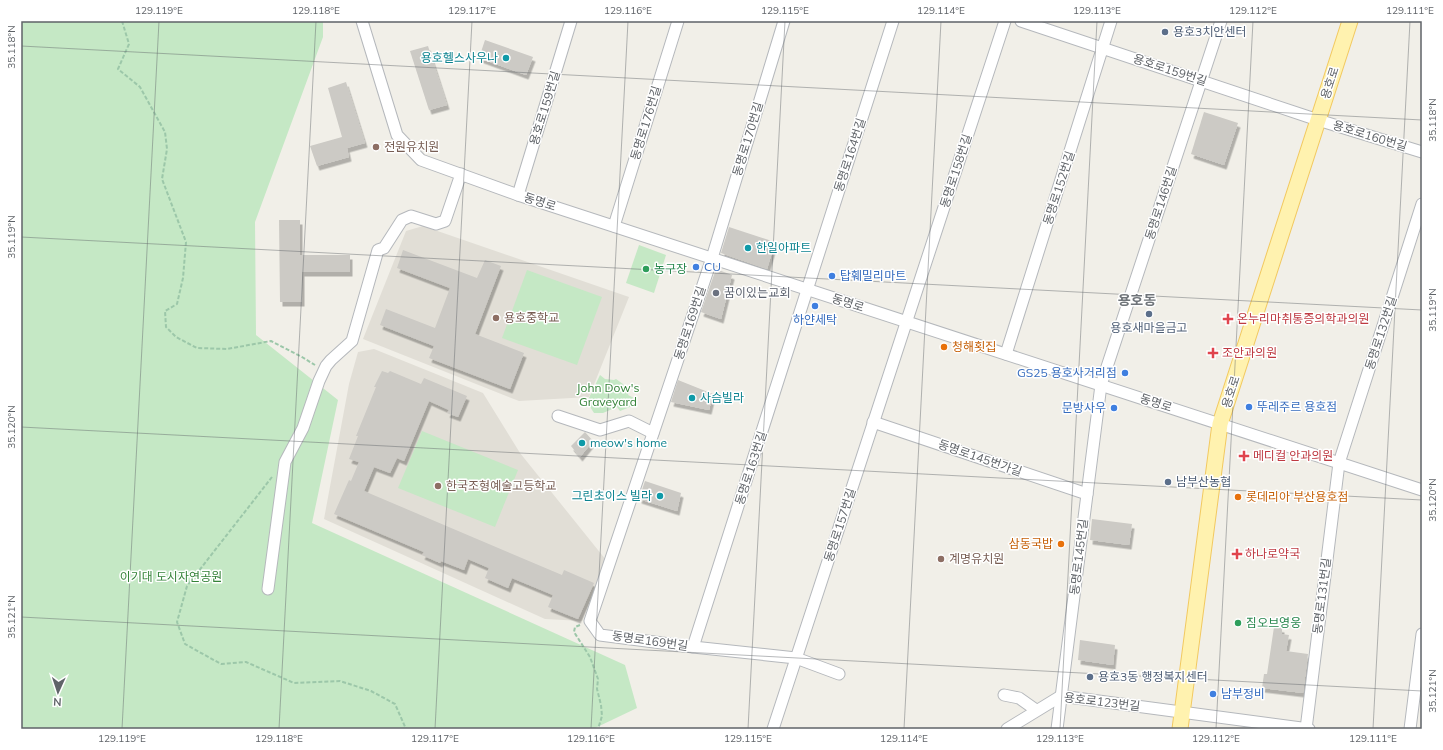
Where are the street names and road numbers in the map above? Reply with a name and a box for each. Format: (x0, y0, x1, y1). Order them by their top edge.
street label: 용호로159번길 (1131, 51, 1209, 89)
street label: 용호로 (1317, 65, 1342, 101)
street label: 용호로159번길 (526, 69, 563, 147)
street label: 동명로176번길 (627, 84, 664, 162)
street label: 동명로170번길 (729, 100, 766, 178)
street label: 동명로164번길 (831, 116, 869, 194)
street label: 용호로160번길 (1331, 117, 1409, 154)
street label: 동명로158번길 (937, 132, 975, 210)
street label: 동명로152번길 (1040, 149, 1078, 227)
street label: 동명로146번길 (1142, 164, 1180, 242)
street label: 동명로 (522, 189, 558, 214)
street label: 동명로169번길 (671, 284, 709, 362)
street label: 동명로 (830, 290, 866, 315)
street label: 동명로132번길 (1362, 294, 1400, 372)
street label: 용호로 (1218, 374, 1243, 410)
street label: 동명로 (1138, 390, 1174, 415)
street label: 동명로163번길 (732, 429, 770, 507)
street label: 동명로145번가길 (936, 436, 1024, 479)
street label: 동명로157번길 (821, 486, 859, 564)
street label: 동명로145번길 (1066, 518, 1091, 596)
street label: 동명로131번길 (1309, 557, 1334, 635)
street label: 동명로169번길 (611, 628, 689, 653)
street label: 용호로123번길 (1063, 689, 1141, 714)

